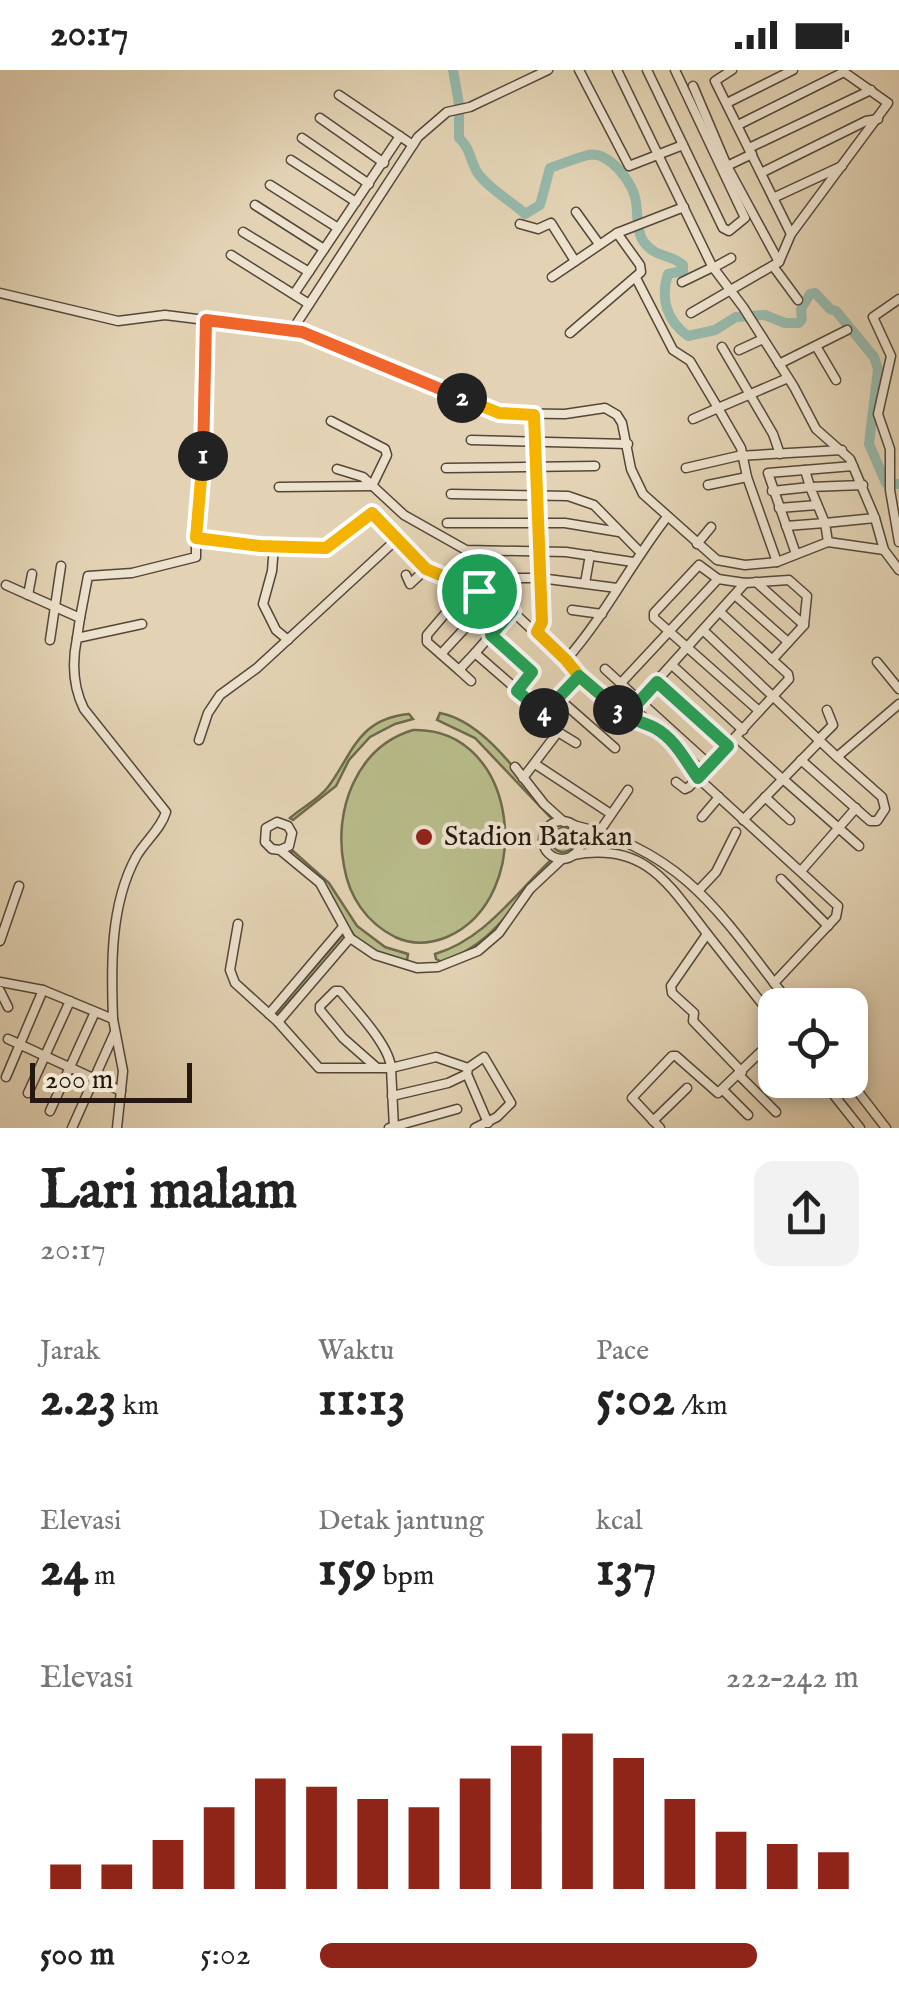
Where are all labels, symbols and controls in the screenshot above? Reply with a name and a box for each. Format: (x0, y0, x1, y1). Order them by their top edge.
text: 20:17 (50, 11, 128, 59)
pin: 2 (437, 373, 487, 423)
text: 2 (455, 380, 469, 415)
pin: 1 (178, 431, 228, 481)
text: 1 (198, 438, 208, 473)
pin (437, 549, 522, 634)
icon: arrive (452, 564, 507, 619)
pin: 3 (593, 685, 643, 735)
pin: 4 (519, 688, 569, 738)
text: 3 (613, 692, 623, 727)
text: 4 (537, 695, 551, 730)
place label: Stadion Batakan (444, 820, 633, 855)
marker: Stadion Batakan (413, 826, 435, 848)
map controls (758, 988, 868, 1098)
button: locate (758, 988, 868, 1098)
scale bar (30, 1058, 192, 1102)
text: 200 m (45, 1063, 113, 1098)
text: Lari malam (40, 1157, 297, 1227)
button: share (754, 1161, 859, 1266)
text: 20:17 (40, 1230, 106, 1271)
text: Jarak (40, 1334, 100, 1369)
text: Waktu (318, 1334, 394, 1369)
text: Pace (596, 1334, 649, 1369)
text: 2.23 (40, 1369, 116, 1432)
text: 11:13 (318, 1369, 406, 1432)
text: 5:02 (596, 1369, 675, 1432)
text: km (116, 1389, 159, 1424)
text: /km (675, 1389, 728, 1424)
text: Elevasi (40, 1504, 122, 1539)
text: Detak jantung (318, 1504, 484, 1539)
text: kcal (596, 1504, 643, 1539)
text: 24 (40, 1539, 88, 1602)
text: 159 (318, 1539, 377, 1602)
text: 137 (596, 1539, 657, 1602)
text: m (88, 1559, 116, 1594)
text: bpm (377, 1559, 434, 1594)
text: Elevasi (40, 1658, 133, 1699)
text: 222–242 m (726, 1658, 859, 1699)
text: 500 m (40, 1935, 115, 1976)
text: 5:02 (200, 1935, 251, 1976)

